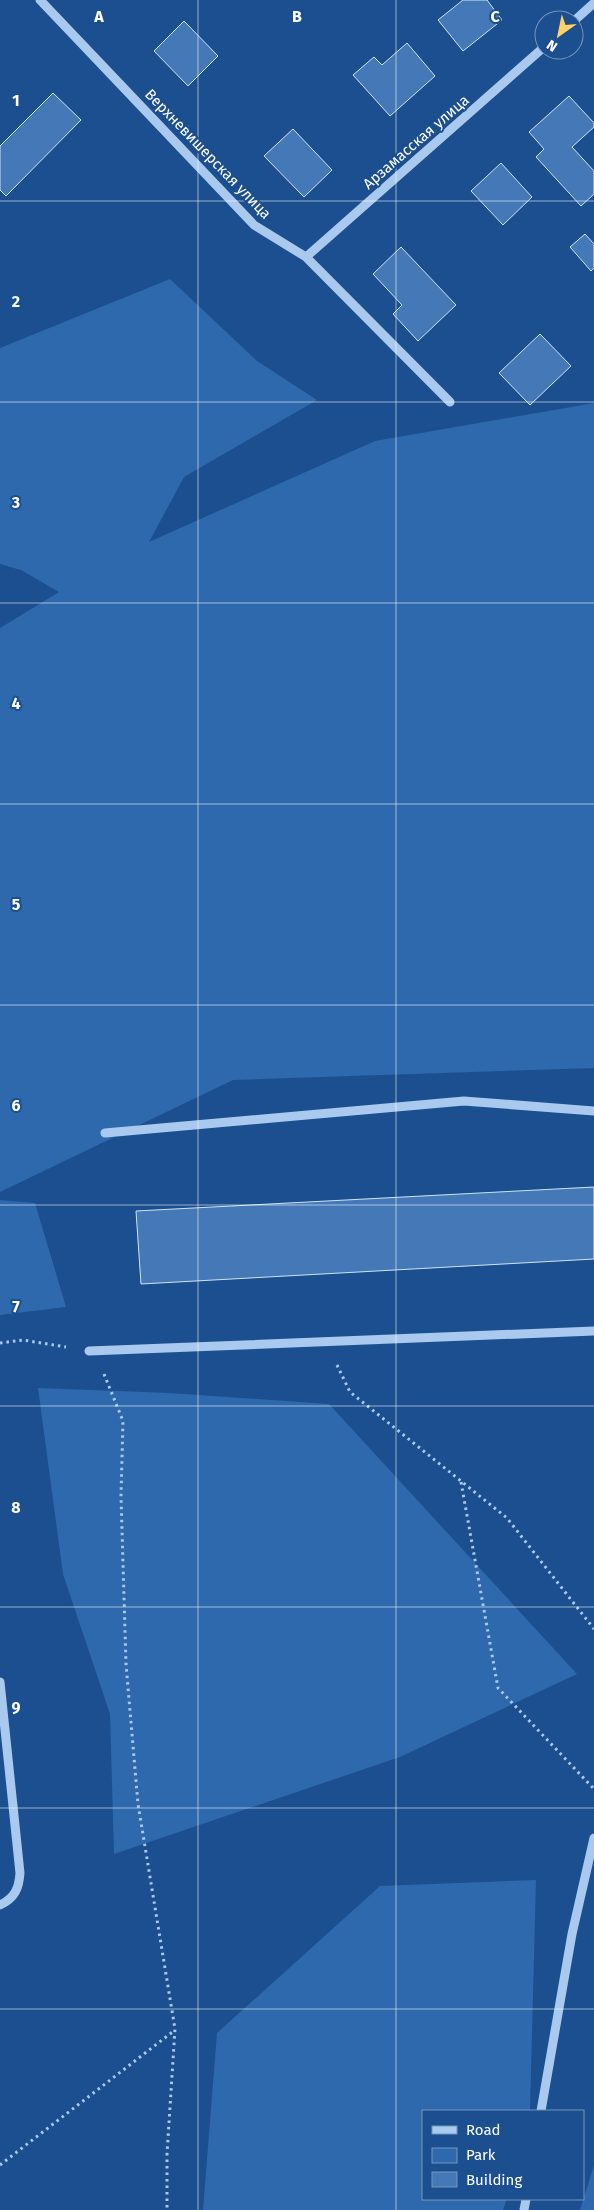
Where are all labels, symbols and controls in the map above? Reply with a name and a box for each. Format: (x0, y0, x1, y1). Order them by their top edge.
text: A (93, 7, 104, 26)
text: B (292, 7, 302, 26)
text: C (490, 7, 500, 26)
north arrow (534, 10, 584, 60)
text: N (544, 36, 561, 55)
street label: Верхневишерская улица (141, 85, 275, 223)
text: 1 (12, 91, 20, 110)
street label: Арзамасская улица (359, 91, 473, 193)
text: 2 (12, 292, 20, 311)
text: 3 (11, 493, 20, 512)
text: 4 (11, 694, 21, 713)
text: 5 (12, 895, 21, 914)
text: 6 (11, 1096, 21, 1115)
text: 7 (12, 1297, 20, 1316)
text: 8 (11, 1498, 21, 1517)
text: 9 (12, 1698, 21, 1717)
legend (422, 2110, 584, 2200)
text: Road (466, 2121, 501, 2139)
text: Park (466, 2146, 496, 2164)
text: Building (466, 2171, 522, 2189)

